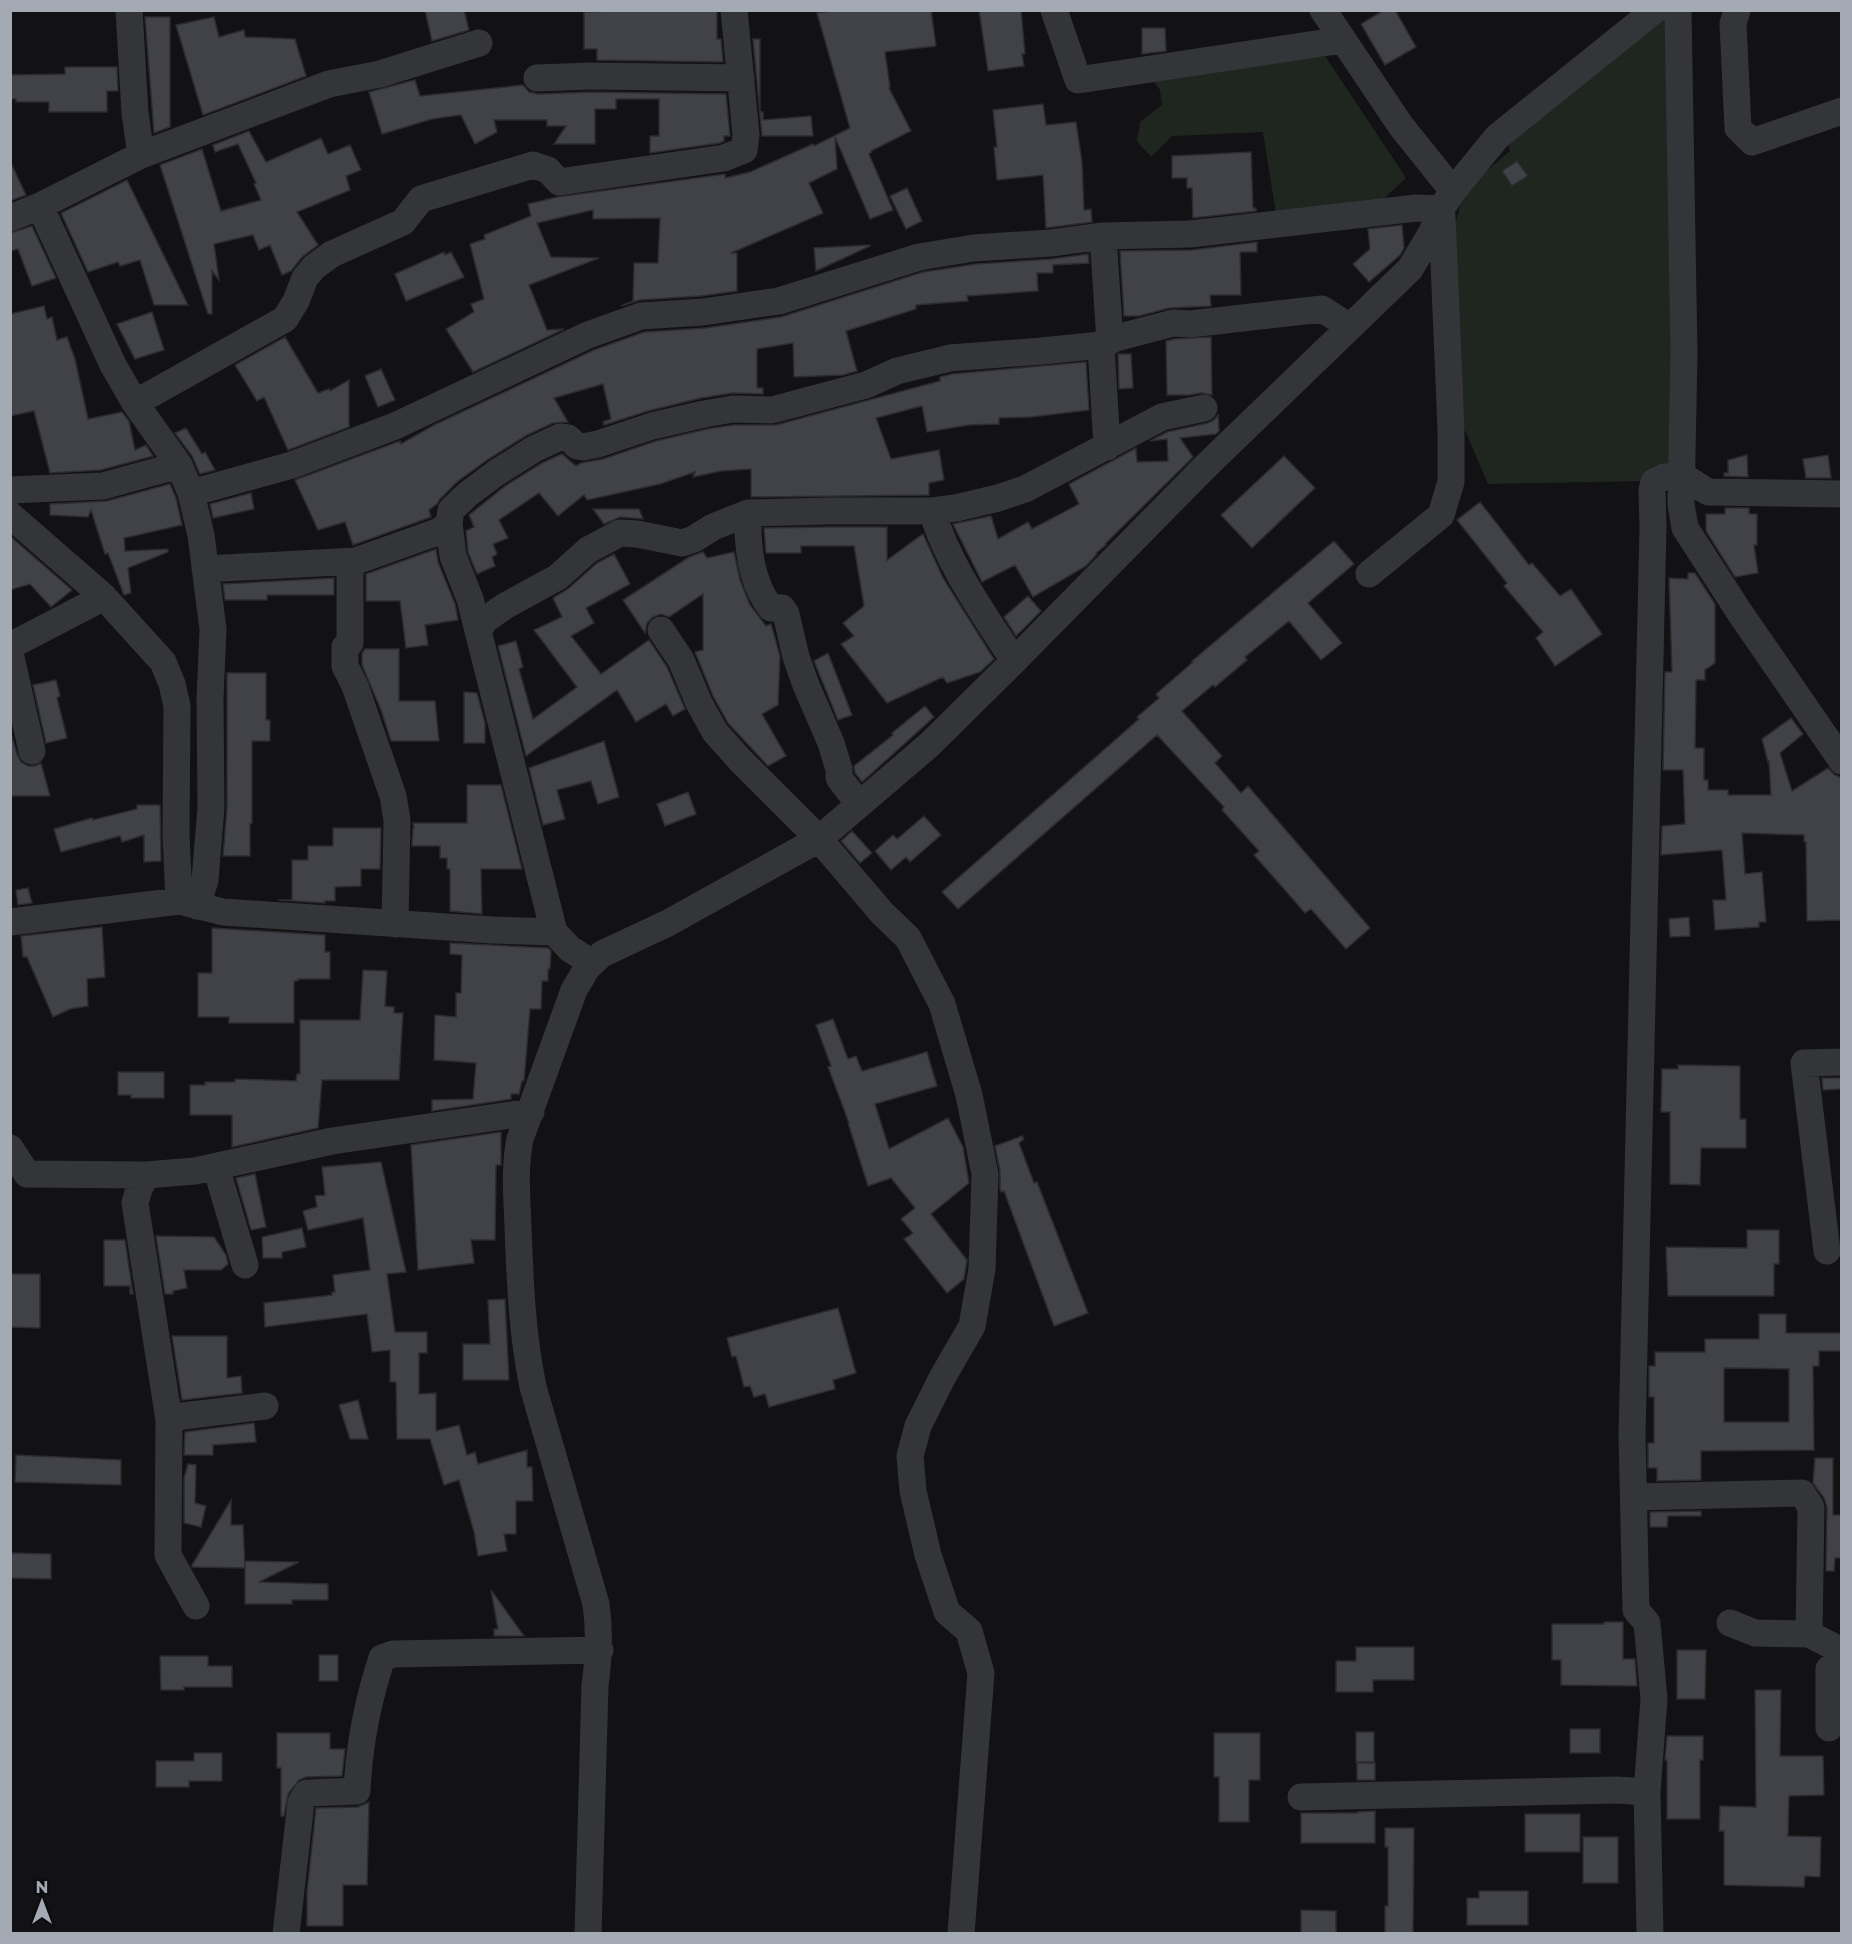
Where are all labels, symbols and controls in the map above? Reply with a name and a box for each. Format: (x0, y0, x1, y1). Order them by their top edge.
north arrow (12, 1872, 72, 1932)
text: N (36, 1878, 48, 1897)

